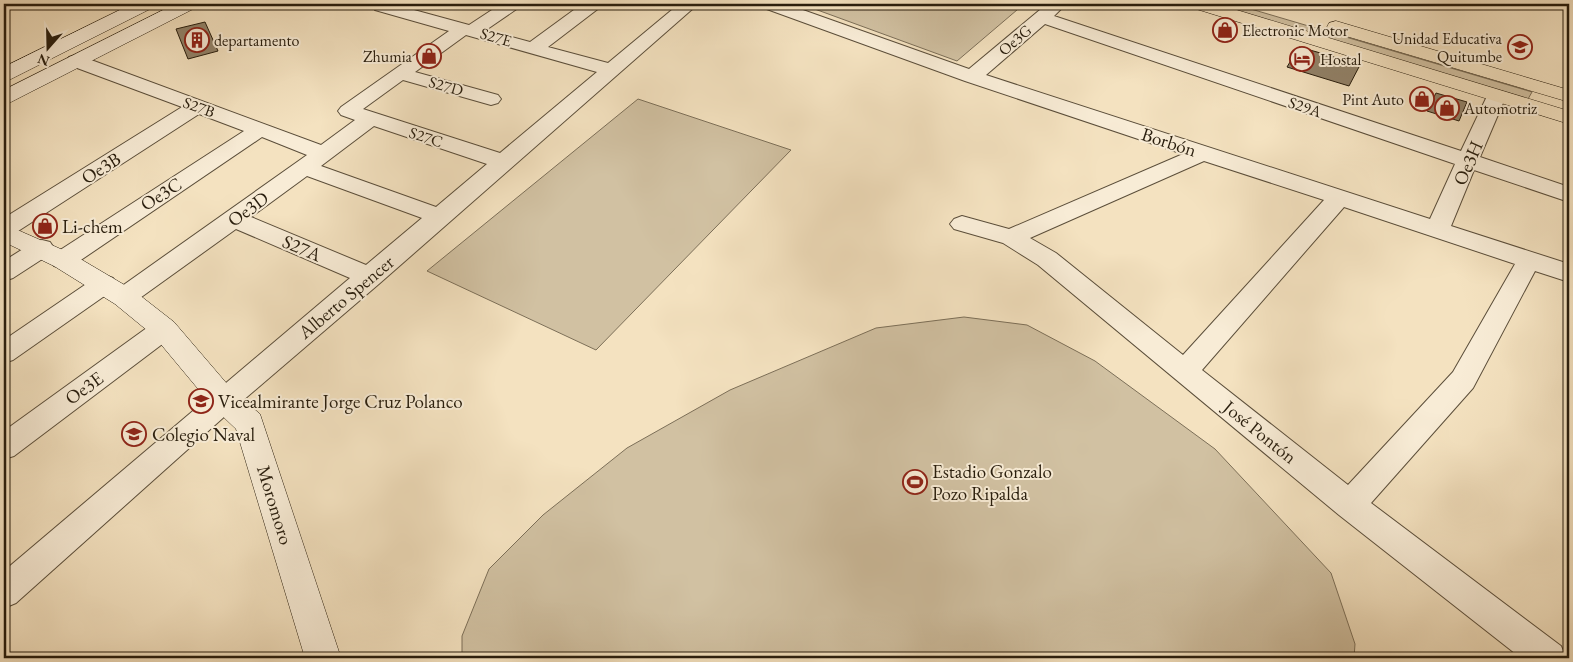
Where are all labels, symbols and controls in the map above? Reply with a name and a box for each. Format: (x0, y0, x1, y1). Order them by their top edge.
shop icon: Electronic Motor (1212, 17, 1238, 43)
street label: Oe3G (994, 19, 1036, 60)
place label: Electronic Motor (1242, 20, 1349, 41)
north arrow (22, 22, 72, 72)
street label: S27E (478, 23, 514, 51)
building icon: departamento (184, 27, 210, 53)
place label: Unidad Educativa Quitumbe (1392, 28, 1503, 67)
place label: departamento (214, 30, 300, 51)
school or university icon: Unidad Educativa Quitumbe (1507, 34, 1533, 60)
shop icon: Zhumia (416, 43, 442, 69)
place label: Zhumia (363, 46, 413, 67)
hotel icon: Hostal (1289, 46, 1315, 72)
place label: Hostal (1320, 49, 1361, 70)
text: N (35, 50, 52, 71)
street label: S27D (426, 71, 466, 101)
shop icon: Pint Auto (1409, 86, 1435, 112)
place label: Pint Auto (1342, 89, 1404, 110)
street label: S27B (180, 92, 218, 122)
street label: S29A (1286, 92, 1325, 123)
shop icon: Automotriz (1434, 95, 1460, 121)
place label: Automotriz (1463, 98, 1537, 119)
street label: Borbón (1138, 121, 1200, 163)
street label: S27C (407, 122, 445, 152)
street label: Oe3H (1447, 137, 1489, 189)
street label: Oe3B (76, 146, 126, 190)
street label: Oe3C (136, 171, 186, 217)
street label: Oe3D (222, 186, 274, 232)
shop icon: Li-chem (32, 213, 58, 239)
place label: Li-chem (62, 214, 123, 239)
street label: S27A (279, 229, 326, 268)
street label: Alberto Spencer (292, 249, 400, 345)
street label: Oe3E (60, 365, 108, 410)
school or university icon: Vicealmirante Jorge Cruz Polanco (188, 388, 214, 414)
place label: Vicealmirante Jorge Cruz Polanco (218, 389, 463, 414)
street label: José Pontón (1217, 393, 1302, 469)
school or university icon: Colegio Naval (121, 421, 147, 447)
place label: Colegio Naval (152, 422, 256, 447)
place label: Estadio Gonzalo Pozo Ripalda (932, 459, 1052, 506)
street label: Moromoro (251, 462, 299, 548)
sports icon: Estadio Gonzalo Pozo Ripalda (902, 469, 928, 495)

